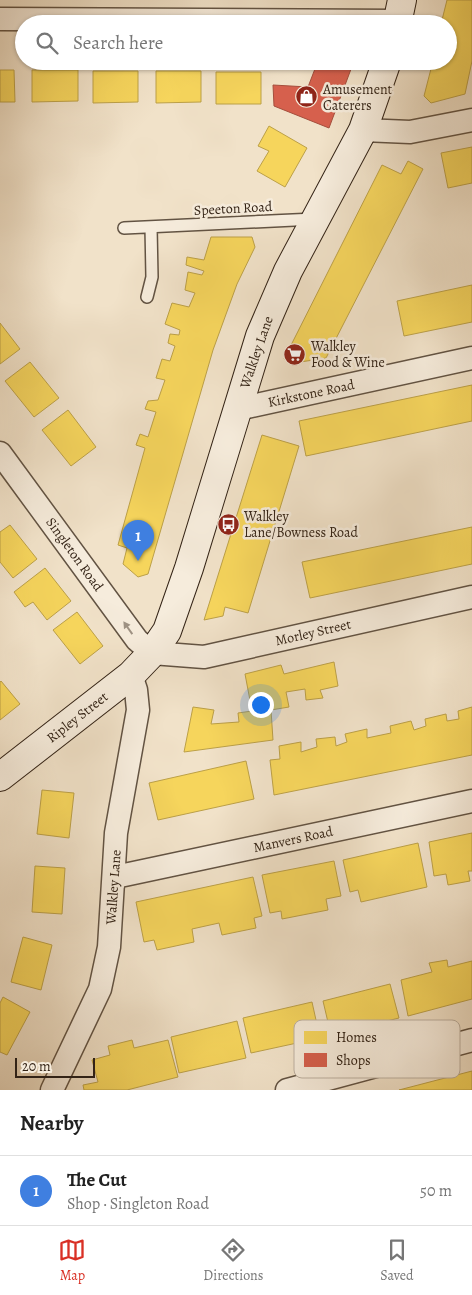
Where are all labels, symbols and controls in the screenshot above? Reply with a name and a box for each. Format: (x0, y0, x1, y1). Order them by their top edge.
search box (15, 15, 457, 70)
icon: search (33, 29, 61, 57)
text: Search here (73, 30, 163, 56)
place label: Amusement Caterers (322, 80, 393, 115)
shop icon: Amusement Caterers (295, 85, 319, 109)
street label: Speeton Road (193, 197, 273, 220)
street label: Walkley Lane (235, 314, 278, 392)
place label: Walkley Food & Wine (310, 337, 385, 372)
supermarket icon: Walkley Food & Wine (283, 342, 307, 366)
street label: Kirkstone Road (266, 375, 357, 412)
place label: Walkley Lane/Bowness Road (243, 507, 359, 542)
bus stop icon: Walkley Lane/Bowness Road (216, 512, 240, 536)
street label: Singleton Road (41, 514, 108, 595)
pin: 1 (122, 520, 154, 561)
street label: Morley Street (273, 614, 353, 650)
one-way arrow (123, 621, 133, 635)
street label: Ripley Street (43, 687, 112, 747)
your location (248, 692, 274, 718)
street label: Manvers Road (252, 822, 335, 857)
street label: Walkley Lane (101, 849, 126, 926)
legend (294, 1020, 460, 1078)
text: Homes (336, 1028, 377, 1047)
text: Shops (336, 1051, 371, 1070)
scale bar (15, 1055, 95, 1078)
text: 20 m (22, 1057, 51, 1076)
text: Nearby (20, 1109, 83, 1137)
text: The Cut (67, 1167, 127, 1193)
text: 1 (33, 1180, 39, 1202)
text: 50 m (420, 1180, 452, 1202)
text: Shop · Singleton Road (67, 1193, 209, 1215)
tab: Map (58, 1236, 86, 1285)
tab: Directions (203, 1236, 263, 1285)
tab: Saved (380, 1236, 414, 1285)

